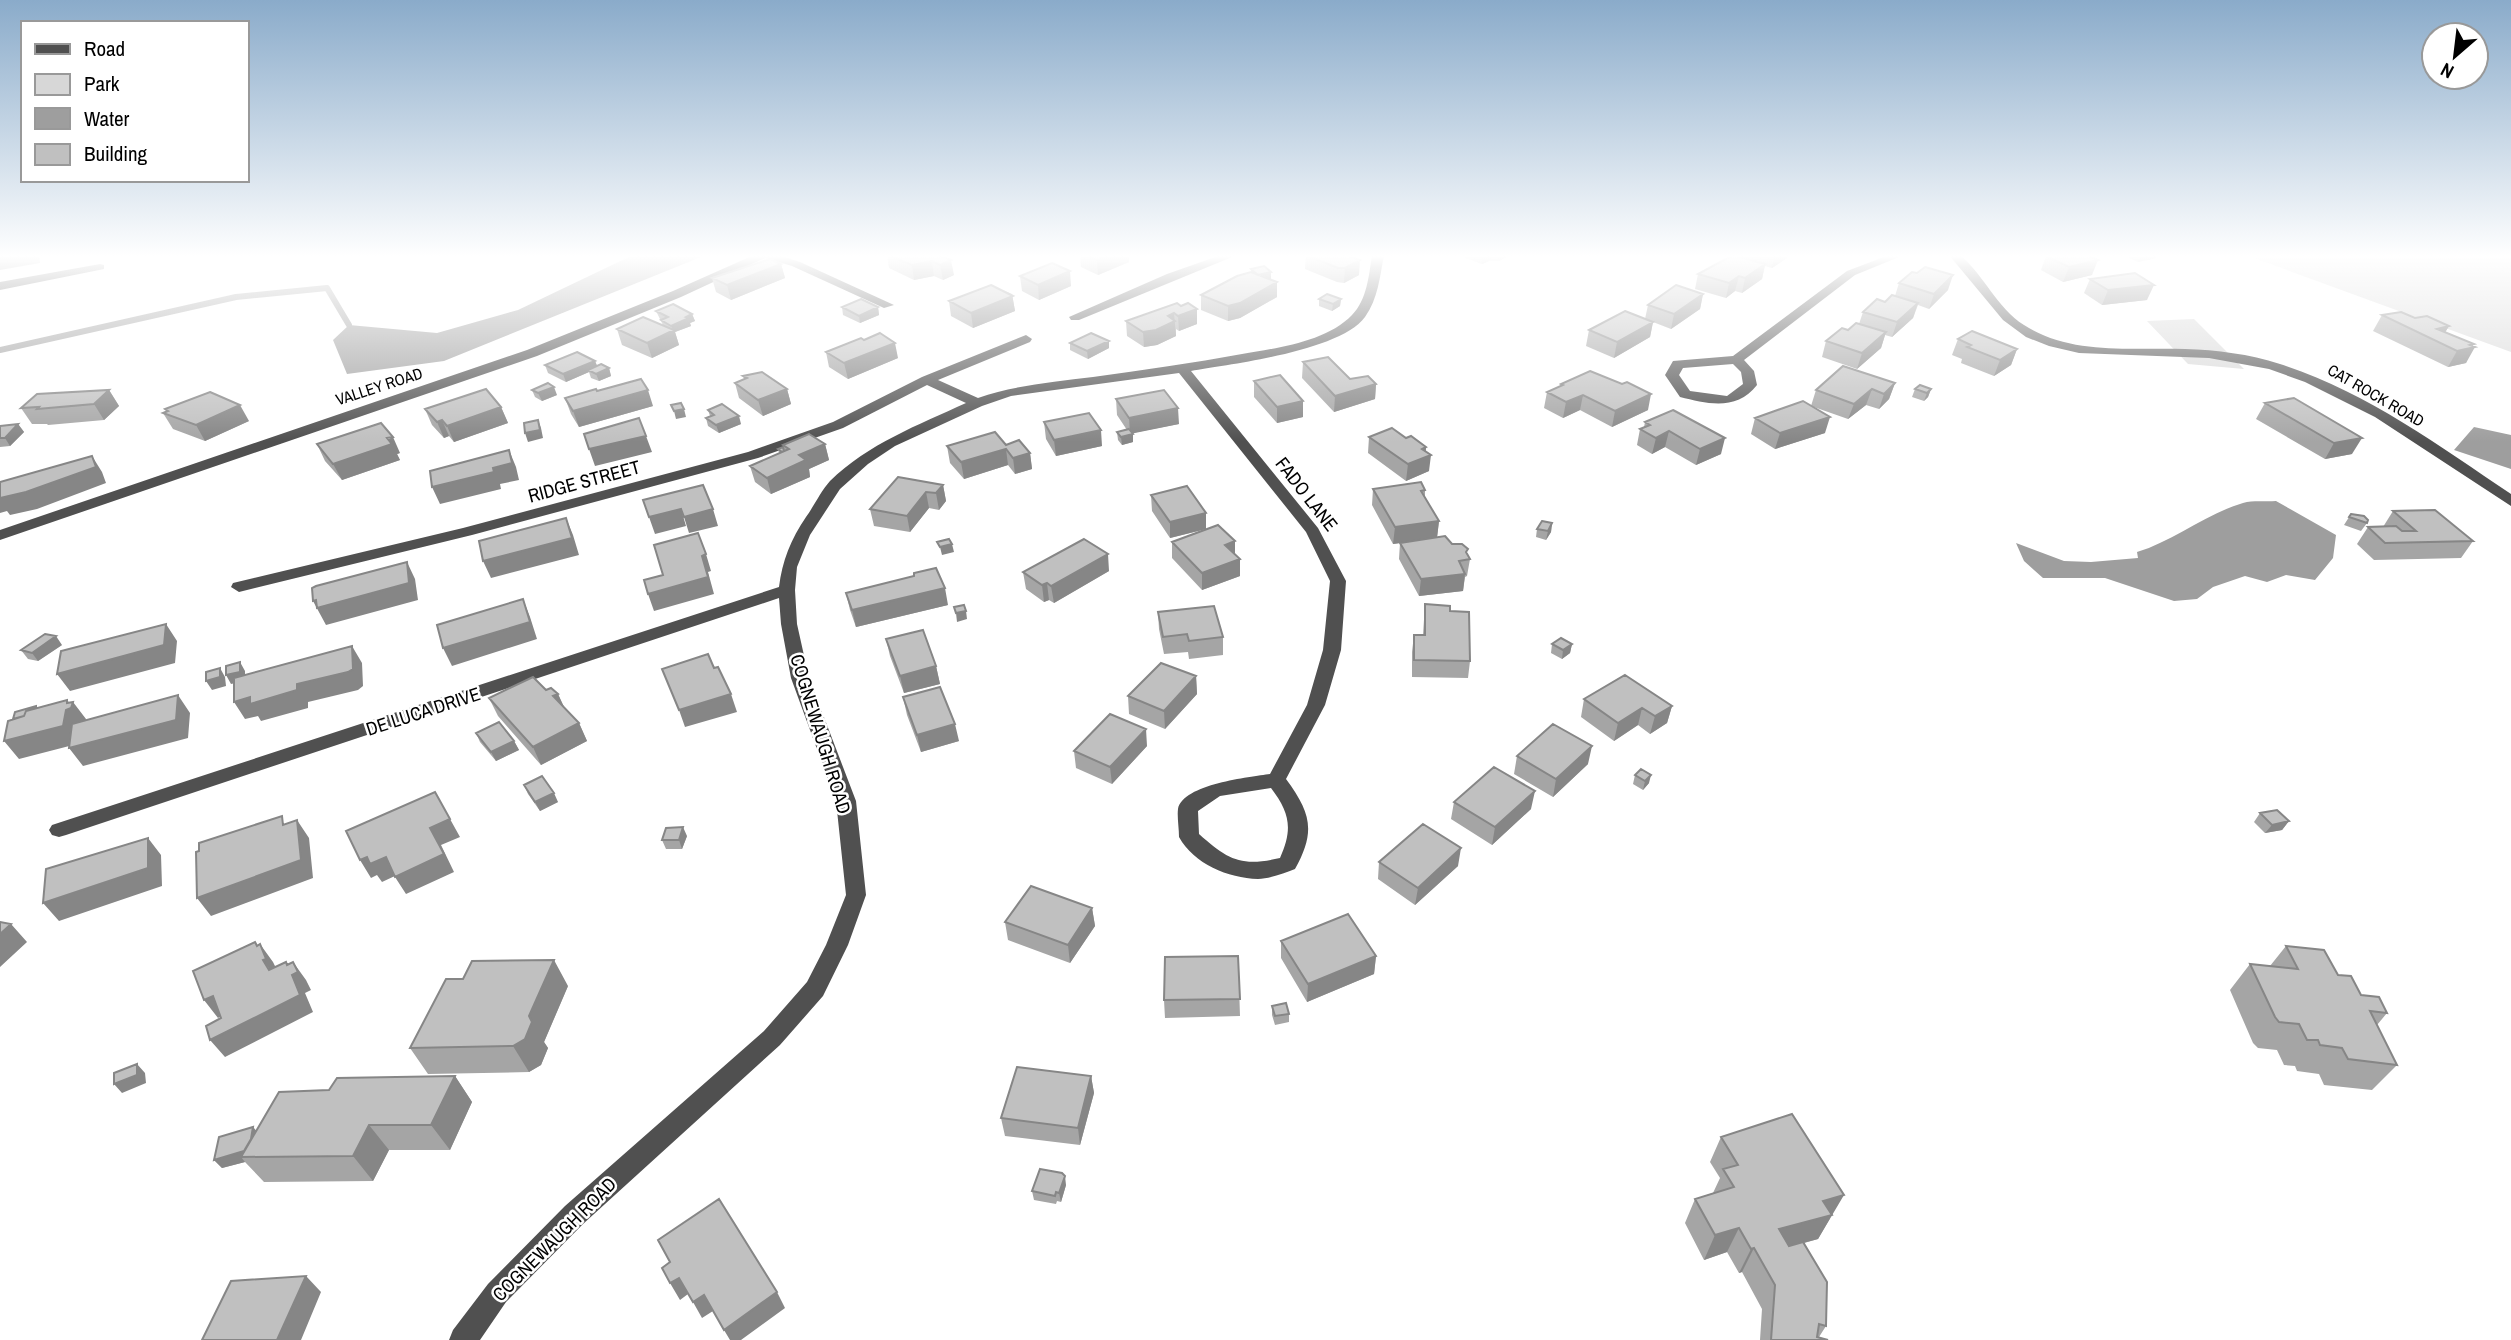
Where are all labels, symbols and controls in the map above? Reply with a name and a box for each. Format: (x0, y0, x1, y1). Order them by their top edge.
legend (21, 21, 248, 182)
north arrow (2420, 21, 2490, 91)
text: Road (84, 34, 125, 63)
text: N (2436, 57, 2458, 85)
text: Park (84, 69, 120, 98)
text: Water (84, 104, 130, 133)
text: Building (84, 139, 148, 168)
street label: CAT ROCK ROAD (2324, 358, 2428, 432)
street label: VALLEY ROAD (333, 362, 425, 410)
street label: FADO LANE (1270, 452, 1344, 536)
street label: RIDGE STREET (525, 453, 643, 508)
street label: COGNEWAUGH ROAD (784, 651, 858, 817)
street label: DE LUCA DRIVE (363, 680, 483, 742)
street label: COGNEWAUGH ROAD (486, 1171, 622, 1307)

